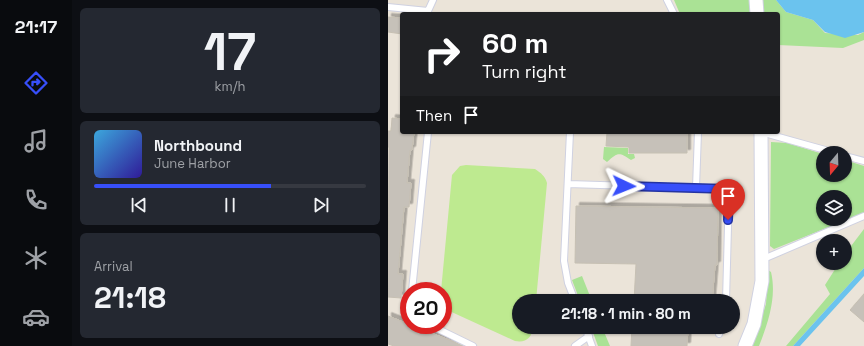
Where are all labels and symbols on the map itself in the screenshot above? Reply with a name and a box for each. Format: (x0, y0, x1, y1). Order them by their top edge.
north arrow (816, 146, 852, 182)
position arrow (603, 165, 645, 207)
pin (711, 179, 745, 220)
speed limit sign: 20 (400, 282, 452, 334)

